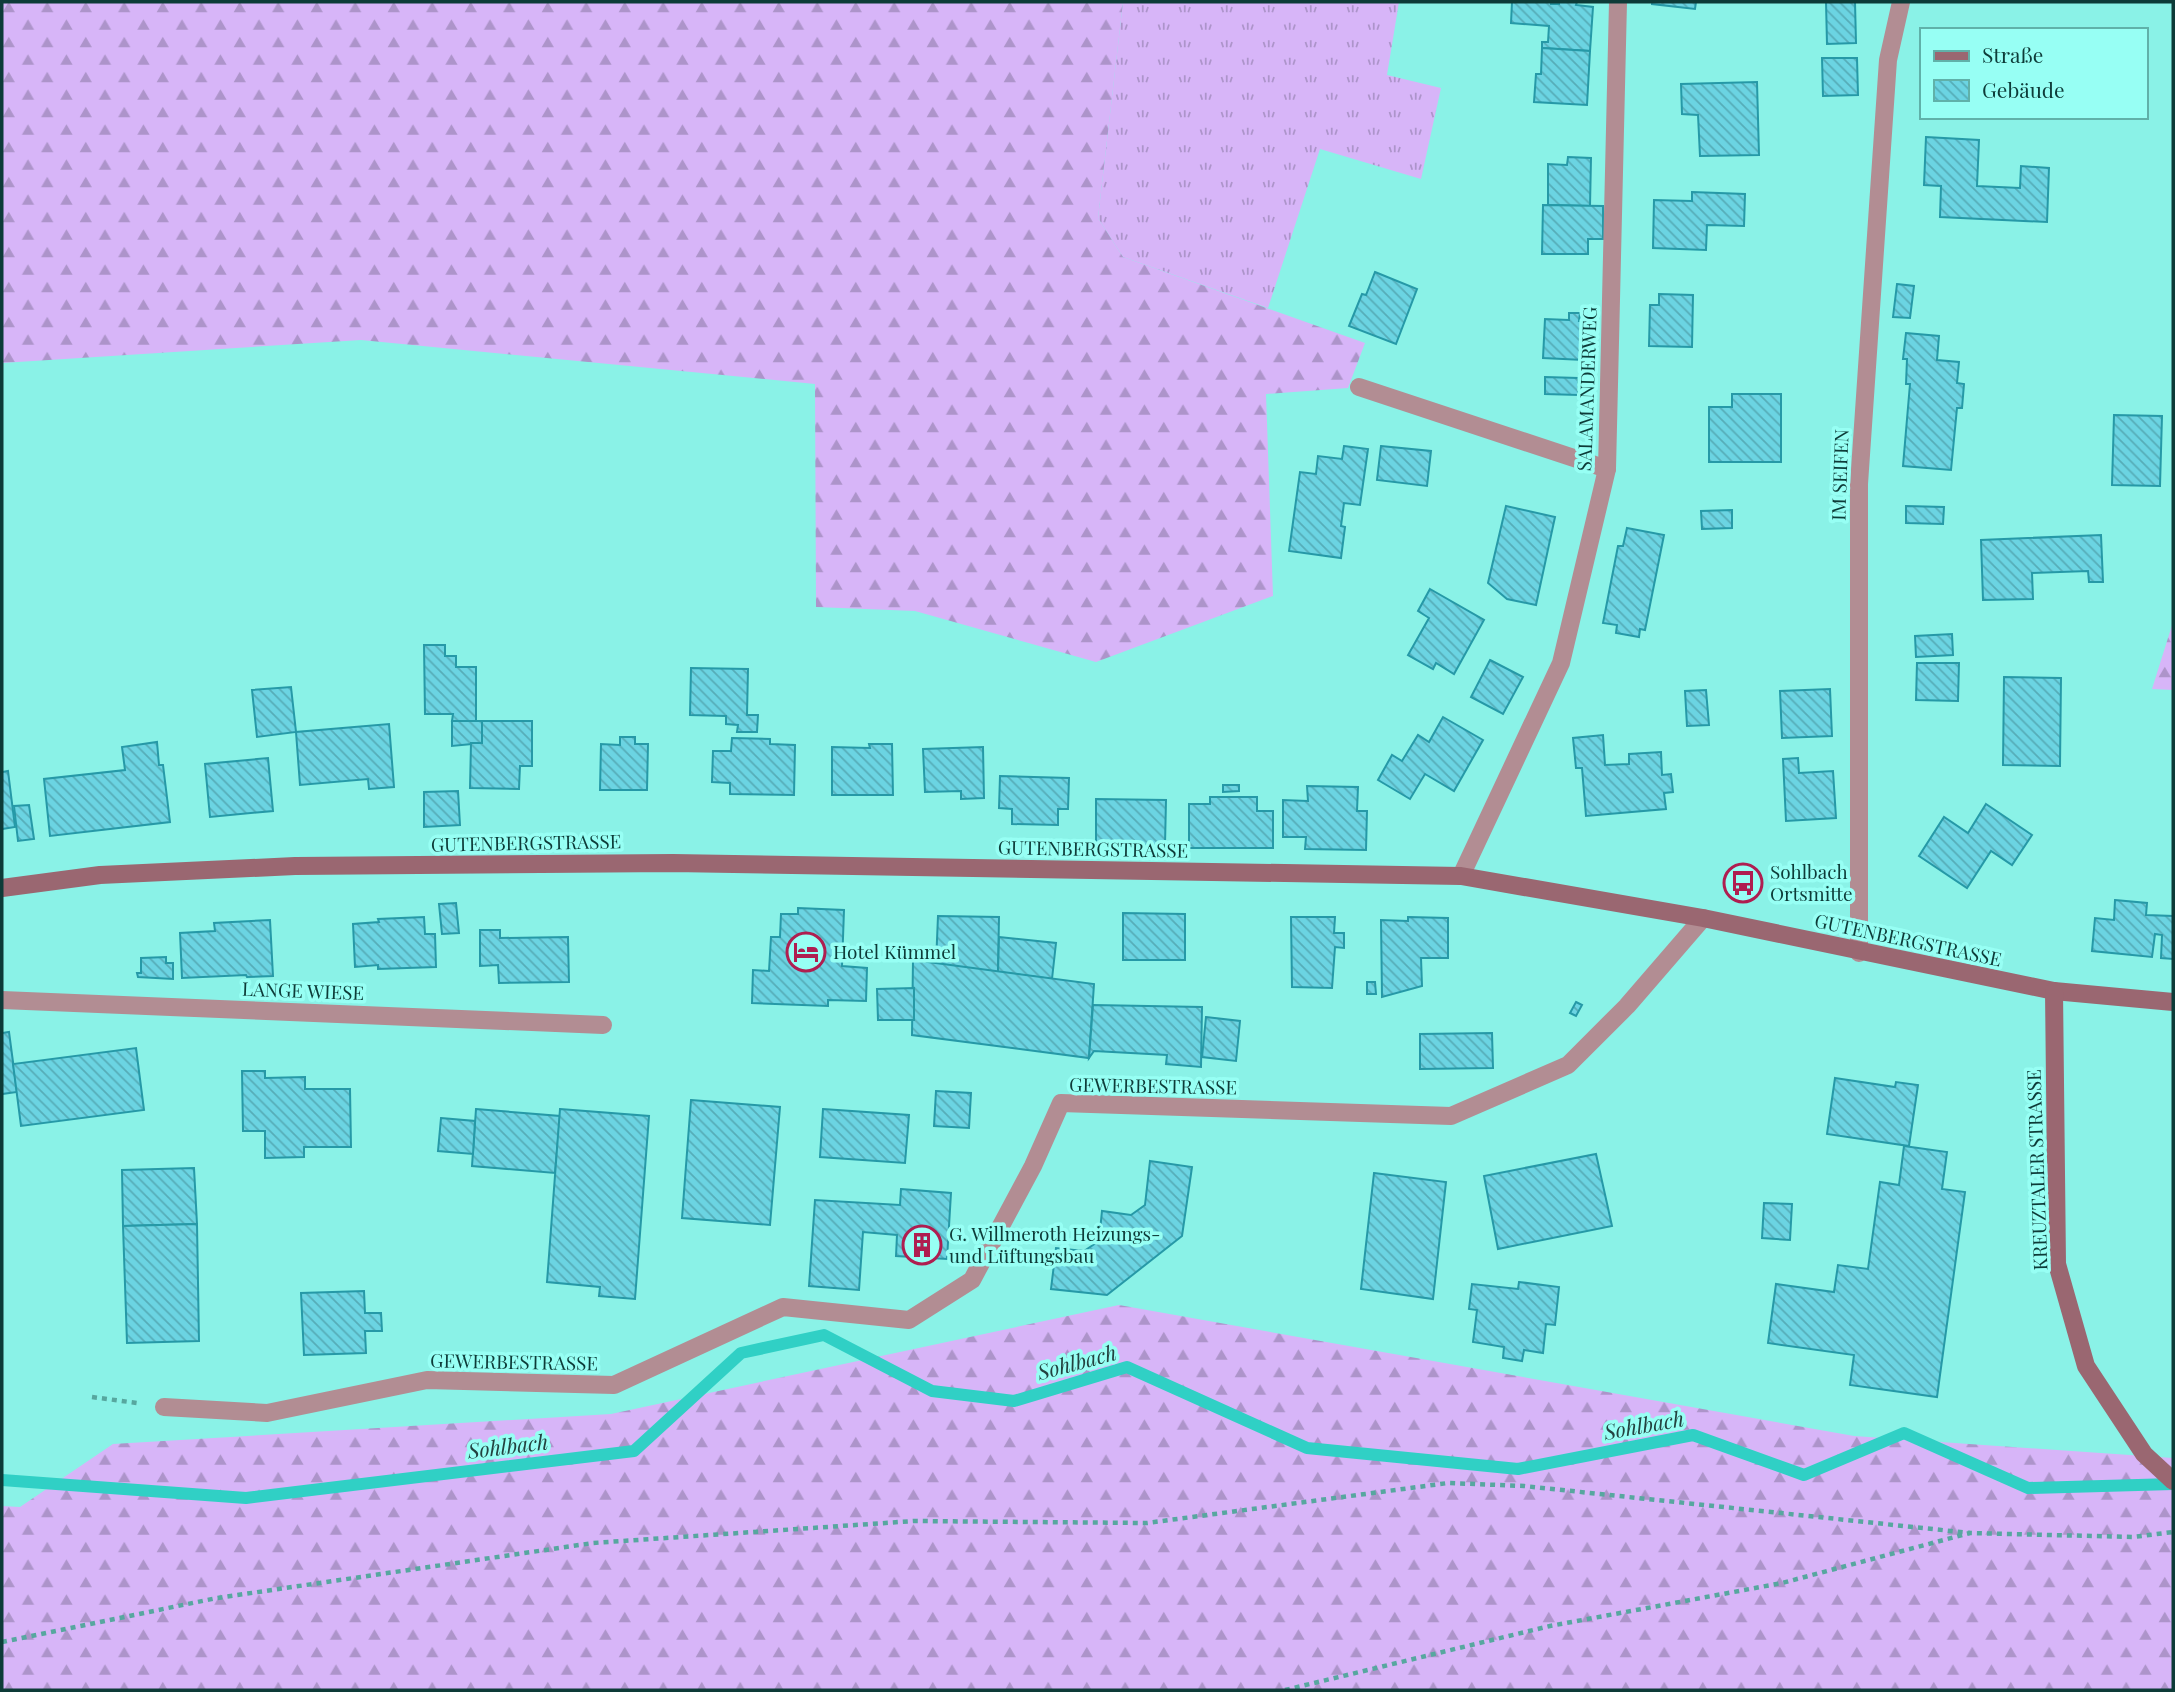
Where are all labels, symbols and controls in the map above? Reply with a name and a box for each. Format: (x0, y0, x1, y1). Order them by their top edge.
legend (1920, 28, 2147, 119)
text: Straße (1982, 40, 2043, 68)
text: Gebäude (1982, 75, 2065, 103)
street label: SALAMANDERWEG (1570, 306, 1602, 472)
street label: IM SEIFEN (1824, 429, 1854, 521)
street label: GUTENBERGSTRASSE (431, 827, 621, 857)
street label: GUTENBERGSTRASSE (998, 833, 1188, 863)
place label: Sohlbach Ortsmitte (1770, 858, 1853, 906)
bus stop icon: Sohlbach Ortsmitte (1722, 862, 1764, 904)
street label: GUTENBERGSTRASSE (1812, 907, 2004, 972)
hotel icon: Hotel Kümmel (785, 931, 827, 973)
place label: Hotel Kümmel (833, 938, 957, 964)
street label: LANGE WIESE (242, 975, 365, 1005)
street label: KREUZTALER STRASSE (2020, 1069, 2053, 1271)
street label: GEWERBESTRASSE (1069, 1071, 1237, 1099)
place label: G. Willmeroth Heizungs- und Lüftungsbau (949, 1220, 1160, 1268)
building icon: G. Willmeroth Heizungs- und Lüftungsbau (901, 1224, 943, 1266)
water label: Sohlbach (1033, 1337, 1119, 1385)
street label: GEWERBESTRASSE (430, 1347, 598, 1375)
water label: Sohlbach (1600, 1403, 1686, 1445)
water label: Sohlbach (465, 1426, 550, 1464)

